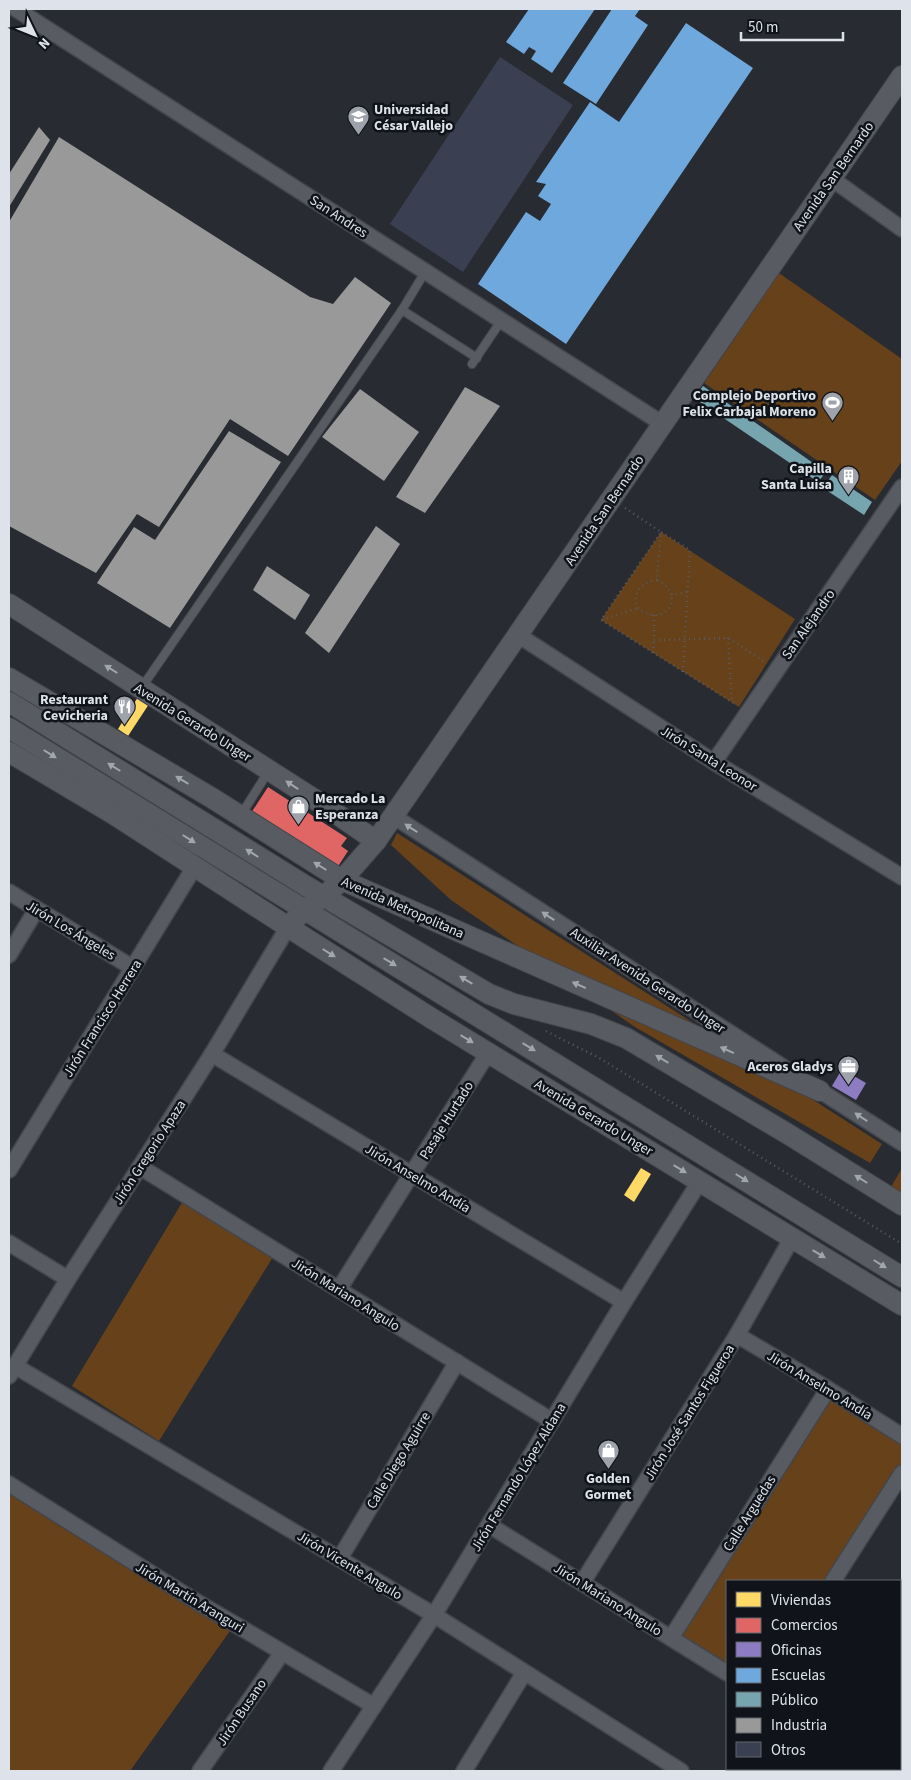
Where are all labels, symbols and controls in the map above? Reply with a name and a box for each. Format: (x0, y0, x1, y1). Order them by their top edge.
north arrow (10, 10, 60, 60)
scale bar (741, 10, 844, 42)
text: 50 m (748, 17, 778, 38)
text: N (33, 33, 54, 53)
place label: Universidad César Vallejo (374, 100, 453, 136)
school or university icon: Universidad César Vallejo (346, 105, 370, 136)
street label: Avenida San Bernardo (788, 118, 879, 235)
street label: San Andres (306, 191, 371, 243)
place label: Complejo Deportivo Felix Carbajal Moreno (682, 386, 816, 422)
sports icon: Complejo Deportivo Felix Carbajal Moreno (820, 391, 844, 422)
street label: Avenida San Bernardo (560, 451, 649, 570)
place label: Capilla Santa Luisa (761, 459, 832, 495)
building icon: Capilla Santa Luisa (836, 464, 860, 495)
street label: San Alejandro (777, 586, 840, 664)
one-way arrow (104, 665, 117, 674)
street label: Avenida Gerardo Unger (130, 679, 255, 767)
place label: Restaurant Cevicheria (40, 690, 109, 726)
restaurant icon: Restaurant Cevicheria (112, 695, 136, 726)
street label: Jirón Santa Leonor (656, 721, 761, 797)
one-way arrow (44, 749, 57, 758)
one-way arrow (107, 763, 120, 772)
one-way arrow (175, 776, 188, 785)
one-way arrow (285, 780, 299, 789)
place label: Mercado La Esperanza (315, 789, 385, 825)
shop icon: Mercado La Esperanza (287, 794, 311, 825)
one-way arrow (404, 823, 418, 832)
one-way arrow (182, 834, 195, 843)
one-way arrow (246, 848, 259, 857)
one-way arrow (313, 862, 326, 871)
street label: Avenida Metropolitana (338, 872, 467, 944)
street label: Jirón Los Ángeles (22, 896, 119, 966)
one-way arrow (541, 911, 554, 920)
street label: Auxiliar Avenida Gerardo Unger (566, 923, 729, 1039)
one-way arrow (322, 949, 335, 958)
street label: Jirón Francisco Herrera (59, 956, 147, 1081)
one-way arrow (384, 958, 397, 967)
one-way arrow (460, 976, 473, 985)
one-way arrow (572, 980, 586, 988)
one-way arrow (460, 1035, 473, 1044)
one-way arrow (522, 1043, 535, 1052)
one-way arrow (720, 1046, 734, 1054)
office icon: Aceros Gladys (837, 1054, 861, 1085)
one-way arrow (655, 1055, 668, 1064)
place label: Aceros Gladys (747, 1057, 833, 1077)
street label: Avenida Gerardo Unger (530, 1075, 657, 1161)
street label: Pasaje Hurtado (415, 1078, 479, 1164)
street label: Jirón Gregorio Apaza (108, 1096, 191, 1209)
one-way arrow (854, 1113, 868, 1122)
street label: Jirón Anselmo Andía (361, 1139, 474, 1218)
one-way arrow (674, 1165, 687, 1174)
one-way arrow (735, 1174, 748, 1183)
one-way arrow (854, 1175, 867, 1184)
one-way arrow (812, 1250, 825, 1259)
street label: Jirón Mariano Angulo (287, 1253, 404, 1336)
one-way arrow (873, 1259, 887, 1268)
street label: Jirón José Santos Figueroa (640, 1341, 740, 1484)
street label: Jirón Anselmo Andía (763, 1346, 876, 1425)
street label: Jirón Fernando López Aldana (466, 1399, 571, 1556)
street label: Calle Diego Aguirre (362, 1408, 436, 1513)
shop icon: Golden Gormet (596, 1438, 620, 1469)
place label: Golden Gormet (585, 1469, 632, 1505)
street label: Calle Arguedas (718, 1471, 781, 1556)
street label: Jirón Vicente Angulo (293, 1526, 406, 1605)
street label: Jirón Martín Aranguri (131, 1557, 248, 1638)
street label: Jirón Mariano Angulo (549, 1558, 666, 1641)
legend (726, 1580, 901, 1770)
text: Viviendas (771, 1590, 831, 1611)
text: Comercios (771, 1615, 838, 1636)
text: Oficinas (771, 1640, 822, 1661)
text: Escuelas (771, 1665, 825, 1686)
street label: Jirón Busano (212, 1675, 272, 1750)
text: Público (771, 1690, 818, 1711)
text: Industria (771, 1715, 827, 1736)
text: Otros (771, 1740, 805, 1761)

